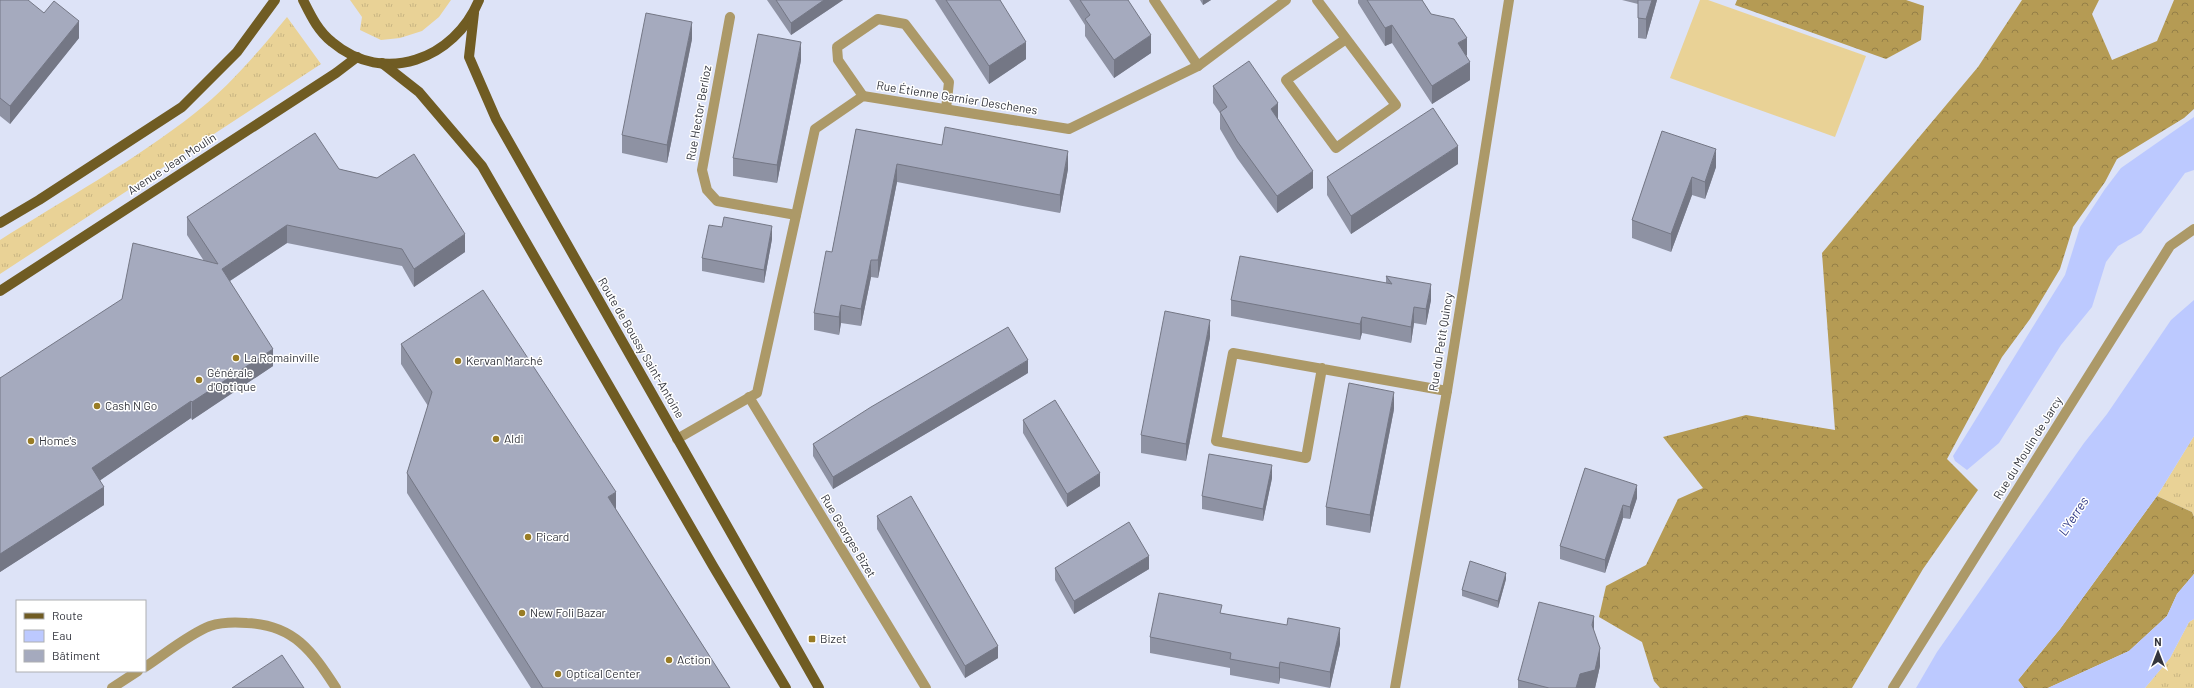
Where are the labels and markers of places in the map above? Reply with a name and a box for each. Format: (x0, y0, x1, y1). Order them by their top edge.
place label: La Romainville (244, 350, 319, 364)
marker: La Romainville (231, 353, 241, 363)
place label: Kervan Marché (466, 353, 543, 367)
marker: Kervan Marché (453, 356, 463, 366)
place label: Générale d'Optique (207, 365, 256, 393)
marker: Générale d'Optique (194, 375, 204, 385)
place label: Cash N Go (105, 398, 157, 412)
marker: Cash N Go (92, 401, 102, 411)
place label: Aldi (504, 431, 524, 445)
place label: Home's (39, 433, 77, 447)
marker: Aldi (491, 434, 501, 444)
marker: Home's (26, 436, 36, 446)
place label: Picard (536, 529, 569, 543)
marker: Picard (523, 532, 533, 542)
place label: New Foli Bazar (530, 605, 607, 619)
marker: New Foli Bazar (517, 608, 527, 618)
place label: Bizet (820, 631, 847, 645)
marker: Bizet (807, 634, 817, 644)
place label: Action (677, 652, 711, 666)
marker: Action (664, 655, 674, 665)
place label: Optical Center (566, 666, 641, 680)
marker: Optical Center (553, 669, 563, 679)

